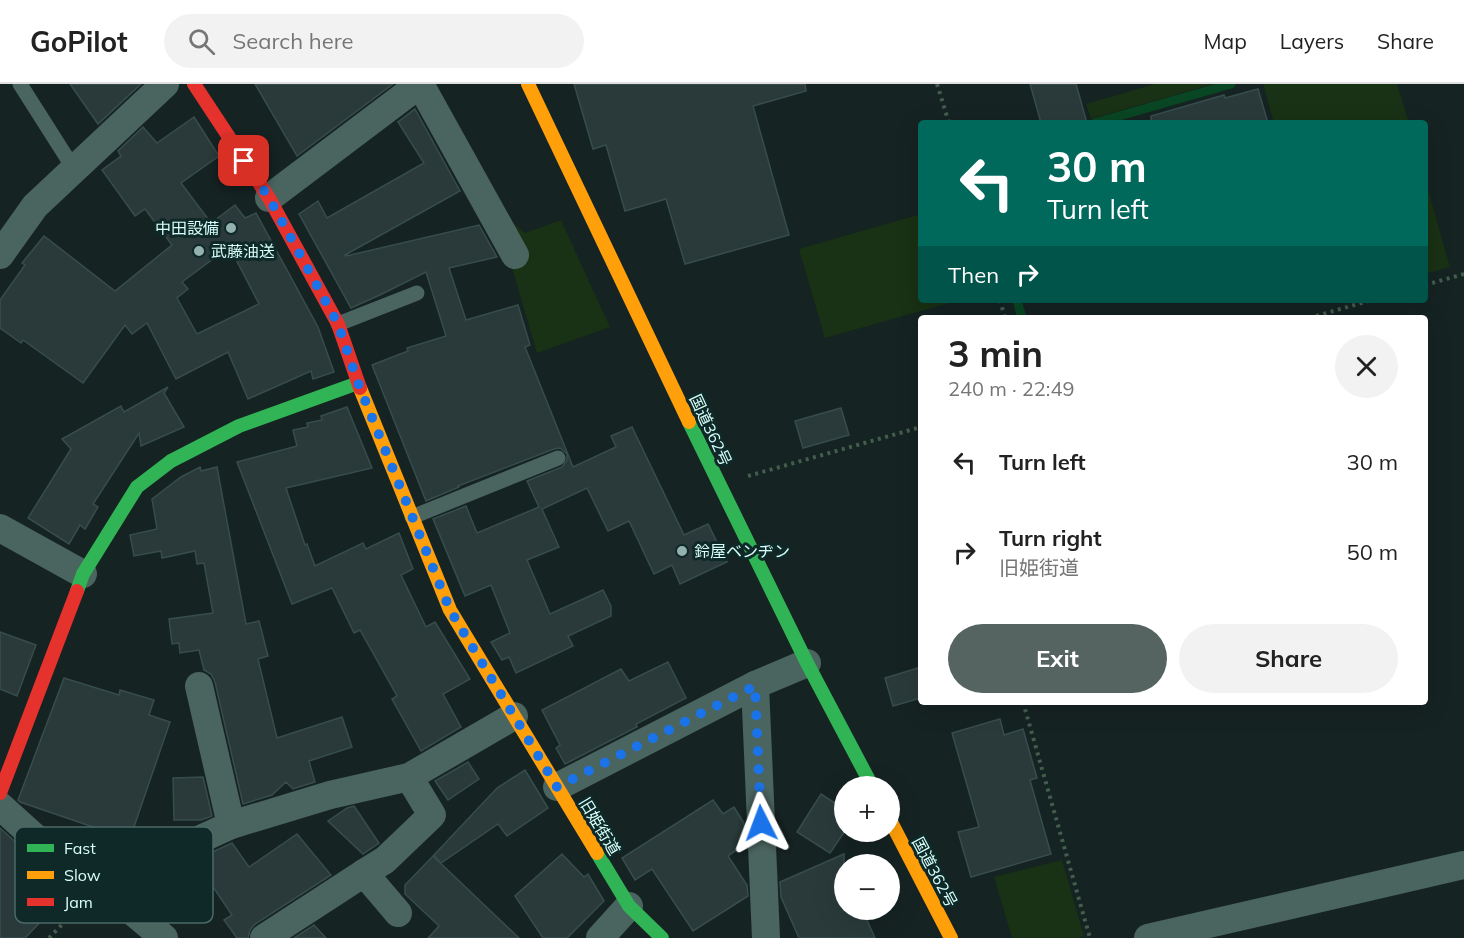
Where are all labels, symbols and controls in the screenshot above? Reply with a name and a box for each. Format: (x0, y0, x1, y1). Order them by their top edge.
search box (164, 14, 584, 68)
text: GoPilot (30, 24, 128, 59)
icon: search (185, 25, 218, 58)
text: Search here (233, 27, 354, 55)
text: Map (1204, 28, 1247, 54)
text: Layers (1280, 28, 1344, 54)
text: Share (1377, 28, 1434, 54)
pin (218, 135, 269, 186)
text: 30 m (1047, 140, 1147, 193)
icon: arrive (227, 144, 260, 177)
icon: left (948, 144, 1026, 222)
text: Turn left (1047, 192, 1149, 226)
place label: 中田設備 (155, 218, 219, 238)
marker: 中田設備 (224, 221, 238, 235)
place label: 武藤油送 (211, 241, 275, 261)
marker: 武藤油送 (192, 244, 206, 258)
icon: right (1011, 258, 1044, 291)
text: Then (948, 261, 999, 289)
text: 3 min (948, 331, 1043, 376)
button: close (1335, 335, 1398, 398)
text: 240 m · 22:49 (948, 376, 1074, 401)
street label: 国道362号 (686, 391, 736, 469)
icon: left (948, 446, 981, 479)
text: Turn left (999, 448, 1086, 476)
text: 30 m (1347, 448, 1398, 476)
text: Turn right (999, 524, 1102, 552)
icon: right (948, 536, 981, 569)
text: 50 m (1347, 538, 1398, 566)
place label: 鈴屋ベンヂン (694, 541, 790, 561)
marker: 鈴屋ベンヂン (675, 544, 689, 558)
text: 旧姫街道 (999, 555, 1079, 580)
button: Exit (948, 624, 1167, 693)
button: Share (1179, 624, 1398, 693)
map controls (834, 776, 900, 920)
button: + (834, 776, 900, 842)
position arrow (729, 791, 793, 855)
street label: 旧姫街道 (575, 793, 625, 859)
legend (15, 827, 213, 923)
street label: 国道362号 (908, 833, 962, 911)
text: Fast (64, 838, 96, 858)
button: − (834, 854, 900, 920)
text: Slow (64, 865, 101, 885)
text: Jam (64, 892, 93, 912)

